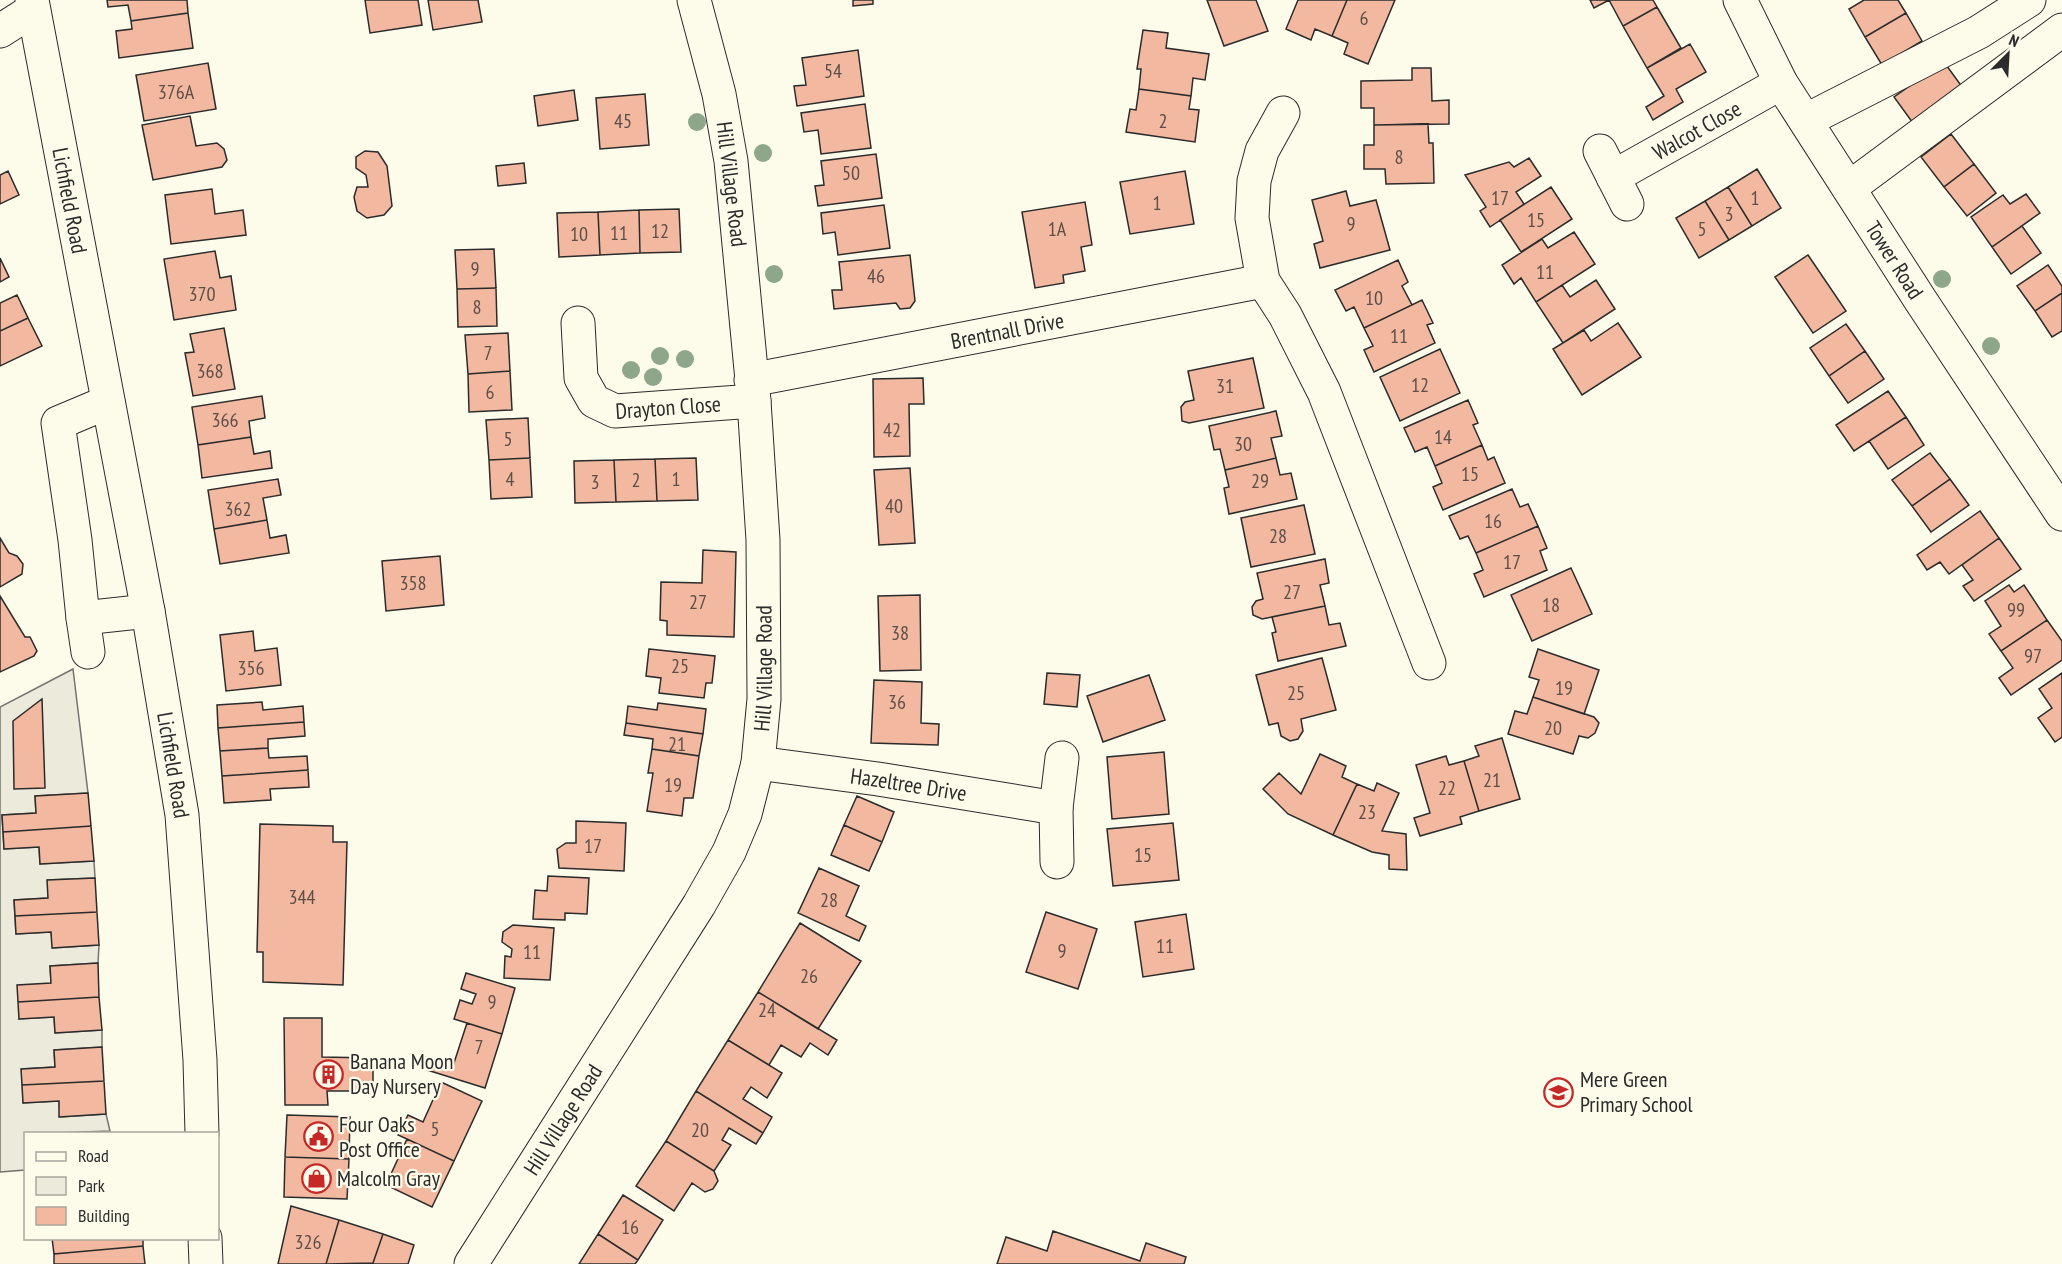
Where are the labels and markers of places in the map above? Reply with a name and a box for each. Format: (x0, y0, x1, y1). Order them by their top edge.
place label: Banana Moon Day Nursery (350, 1047, 453, 1100)
building icon: Banana Moon Day Nursery (313, 1058, 345, 1090)
place label: Mere Green Primary School (1580, 1065, 1694, 1118)
school or university icon: Mere Green Primary School (1543, 1076, 1575, 1108)
place label: Four Oaks Post Office (339, 1110, 420, 1163)
public building icon: Four Oaks Post Office (302, 1121, 334, 1153)
shop icon: Malcolm Gray (300, 1162, 332, 1194)
place label: Malcolm Gray (337, 1164, 441, 1192)

